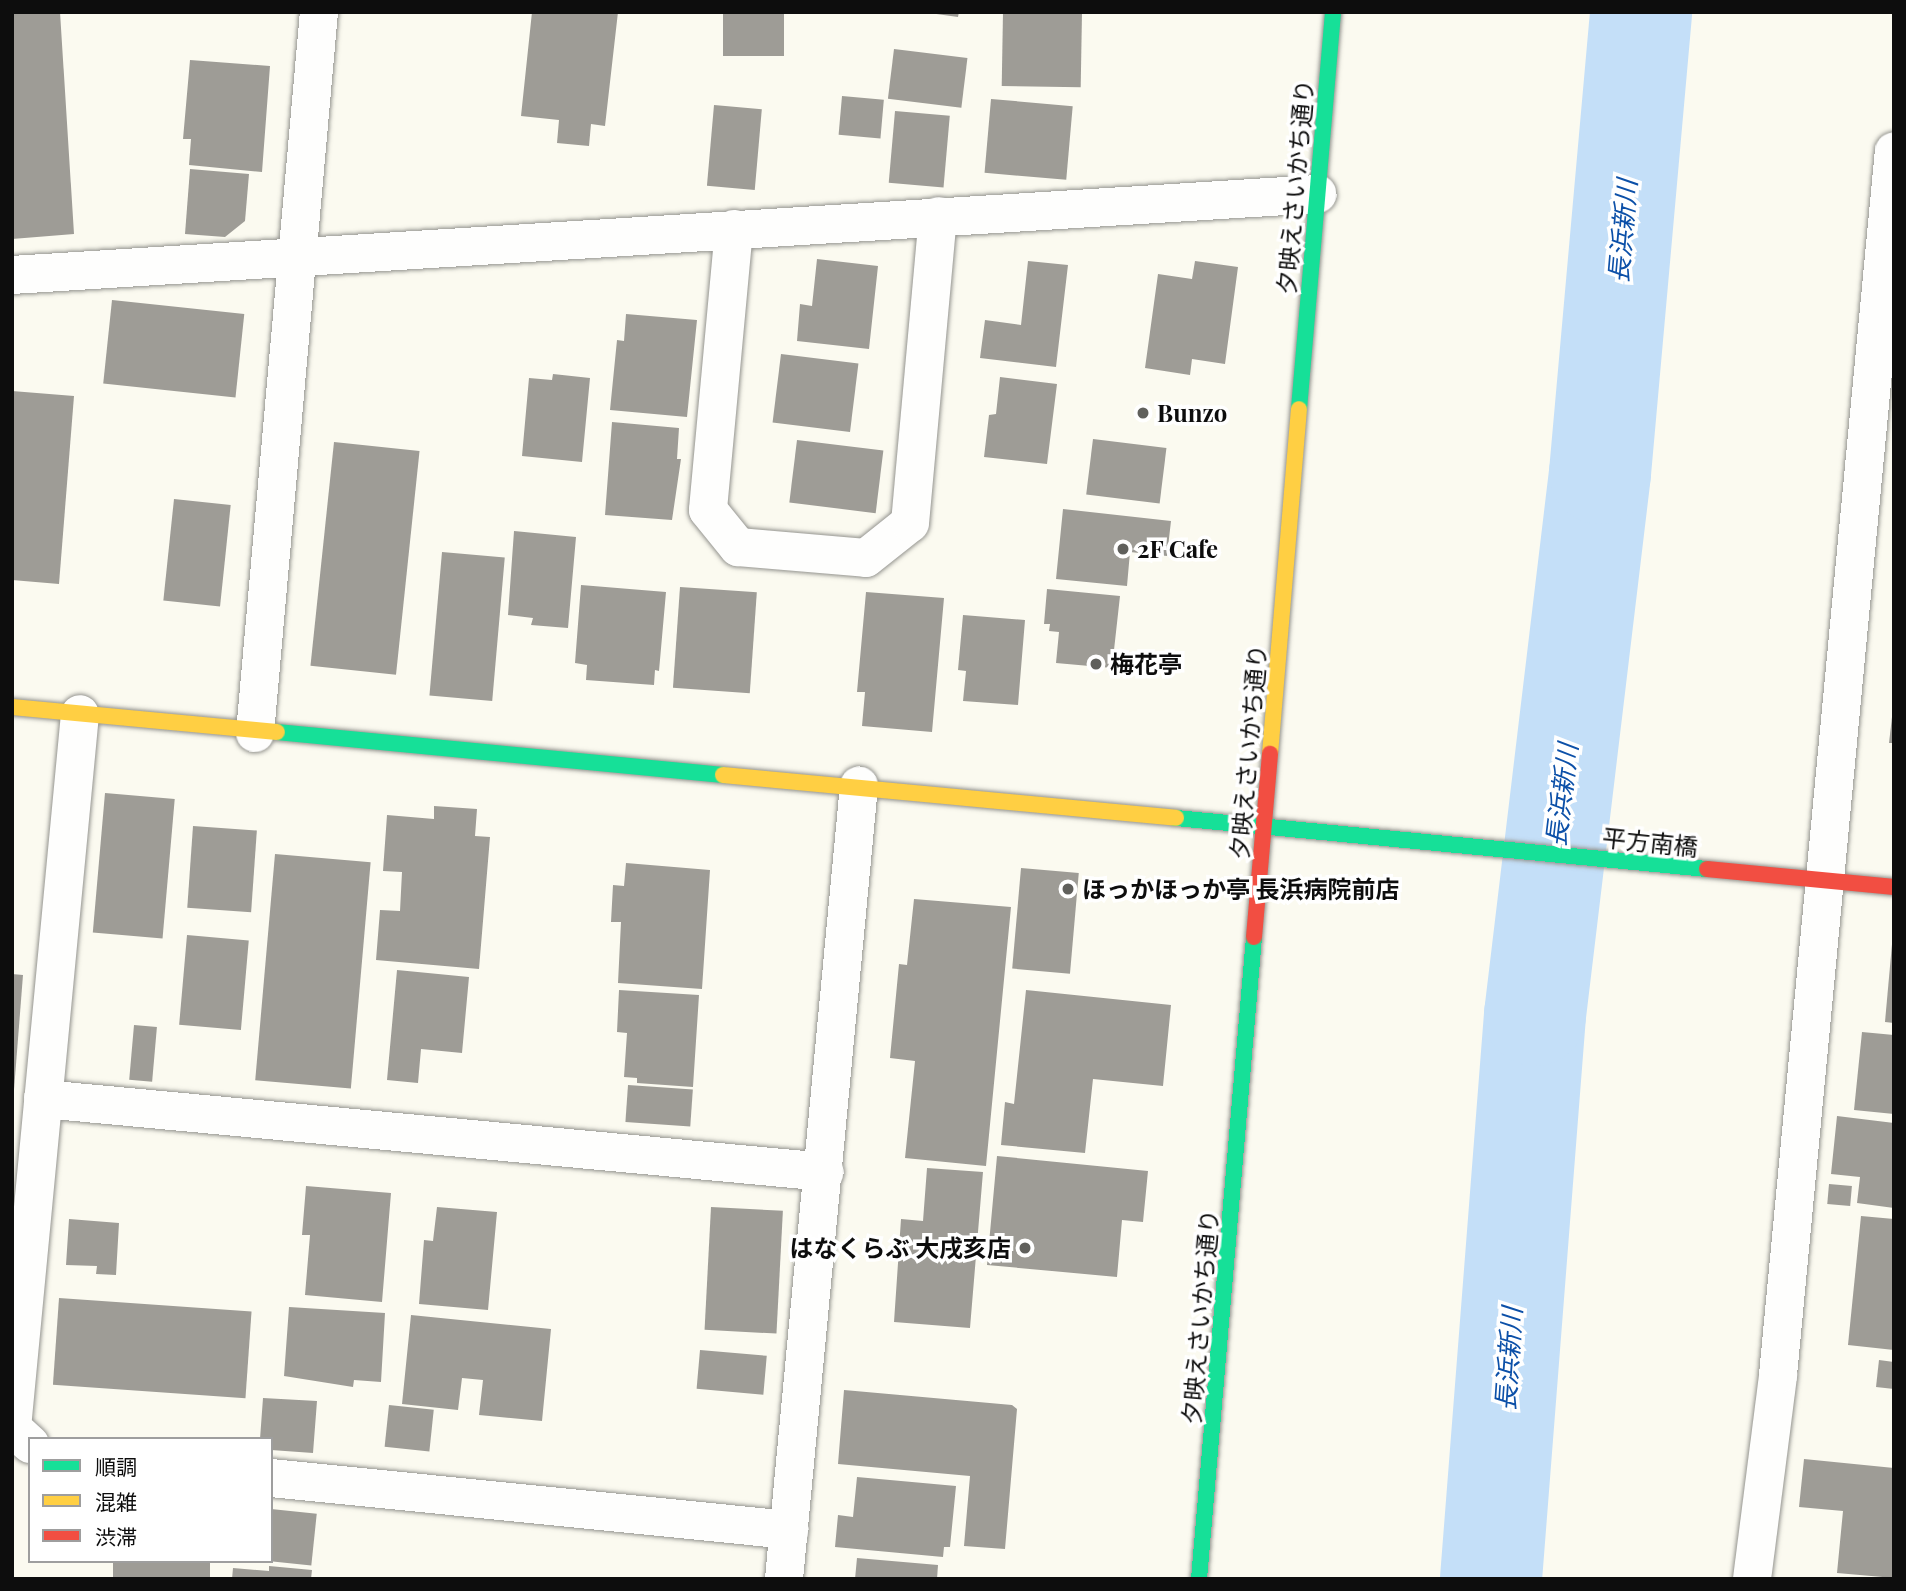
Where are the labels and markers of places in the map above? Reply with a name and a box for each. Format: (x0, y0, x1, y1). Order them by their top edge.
place label: Bunzo (1157, 399, 1227, 427)
marker: Bunzo (1135, 405, 1151, 421)
place label: 2F Cafe (1137, 535, 1219, 563)
marker: 2F Cafe (1115, 541, 1131, 557)
place label: 梅花亭 (1110, 650, 1182, 678)
marker: 梅花亭 (1088, 656, 1104, 672)
place label: ほっかほっか亭 長浜病院前店 (1082, 875, 1400, 903)
marker: ほっかほっか亭 長浜病院前店 (1060, 881, 1076, 897)
place label: はなくらぶ 大戌亥店 (789, 1234, 1011, 1262)
marker: はなくらぶ 大戌亥店 (1017, 1240, 1033, 1256)

